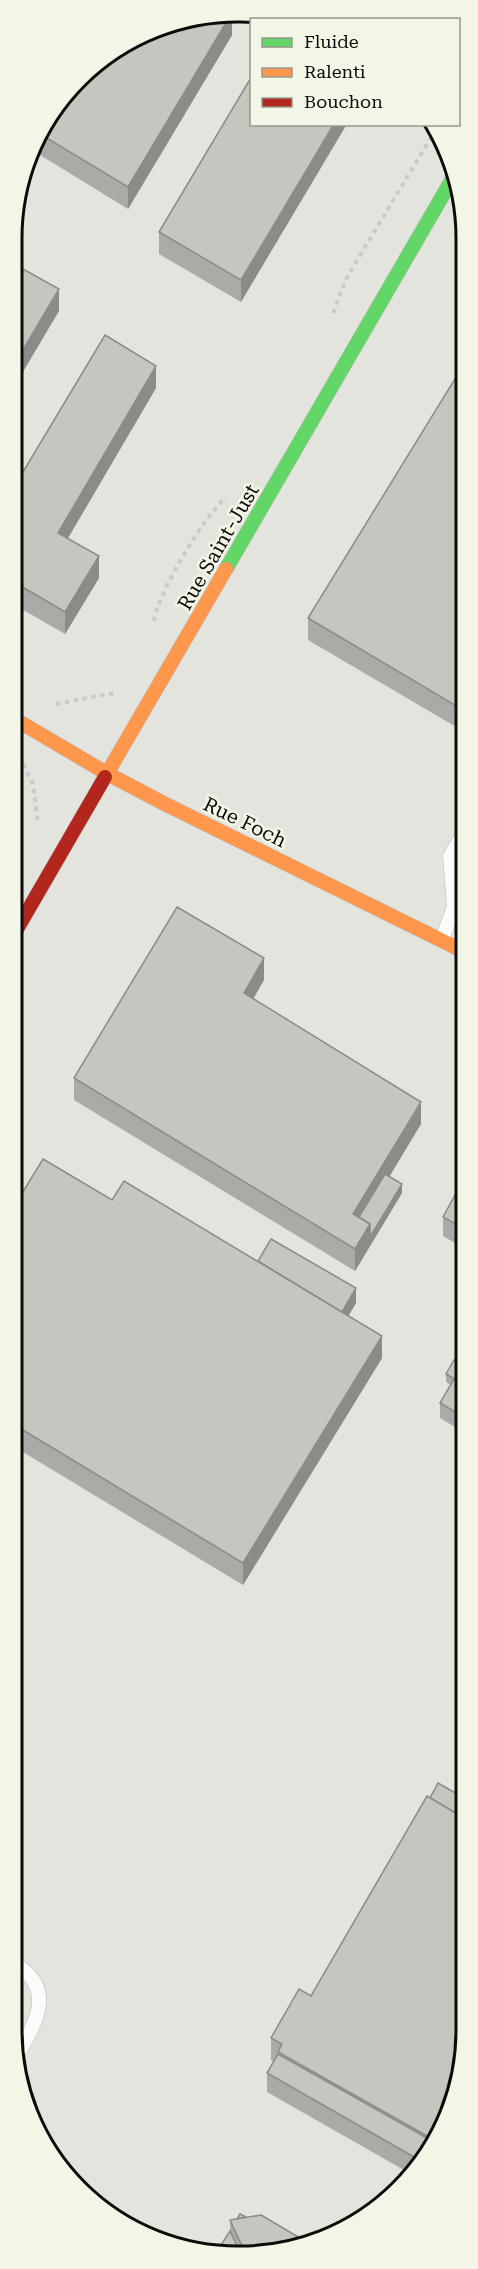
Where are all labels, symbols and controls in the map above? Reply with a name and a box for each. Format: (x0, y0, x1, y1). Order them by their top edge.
legend (250, 18, 460, 126)
text: Fluide (304, 31, 359, 52)
text: Ralenti (304, 61, 366, 82)
text: Bouchon (304, 91, 383, 112)
street label: Rue Saint-Just (172, 479, 264, 614)
street label: Rue Foch (200, 792, 291, 852)

